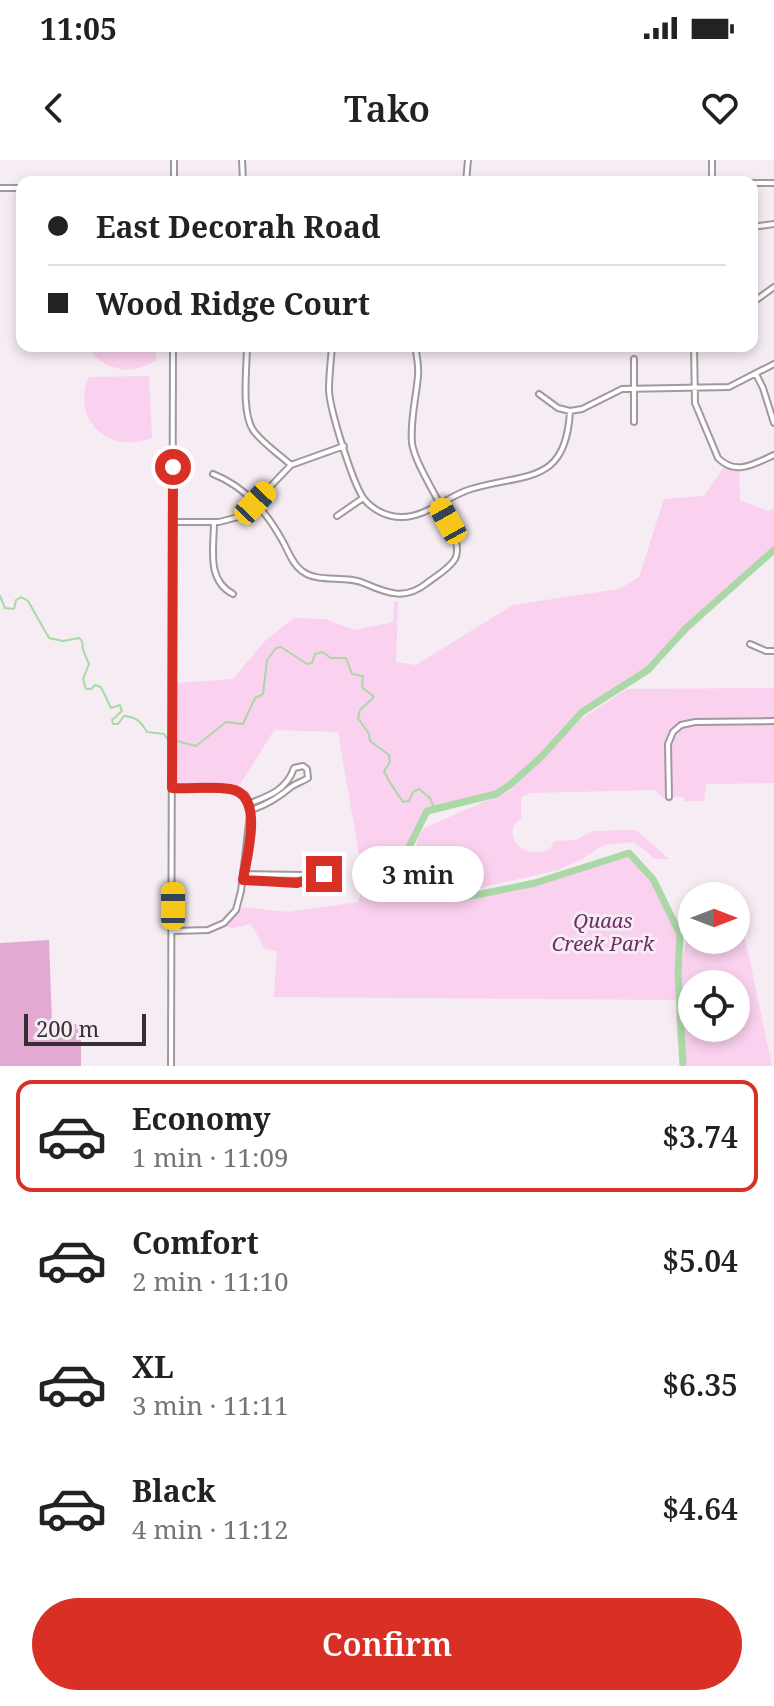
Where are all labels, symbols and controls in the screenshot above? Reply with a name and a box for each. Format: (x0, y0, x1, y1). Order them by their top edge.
text: 11:05 (40, 8, 117, 49)
text: Tako (344, 84, 430, 133)
icon: back (32, 86, 76, 130)
icon: heart (698, 86, 742, 130)
text: East Decorah Road (96, 206, 381, 247)
text: Wood Ridge Court (96, 283, 370, 324)
route start (155, 449, 191, 485)
car (230, 477, 280, 529)
car (426, 494, 470, 548)
callout: 3 min (352, 846, 484, 902)
route end (306, 856, 342, 892)
text: 3 min (382, 856, 454, 892)
car (161, 882, 185, 930)
north arrow (678, 882, 750, 954)
map controls (678, 882, 750, 1042)
park label: Quaas Creek Park (552, 907, 655, 957)
button: locate (678, 970, 750, 1042)
scale bar (24, 1010, 146, 1046)
text: 200 m (36, 1013, 99, 1043)
text: Economy (132, 1098, 271, 1139)
icon: car (36, 1100, 108, 1172)
text: $3.74 (662, 1116, 738, 1157)
text: 1 min · 11:09 (132, 1139, 289, 1175)
text: Comfort (132, 1222, 259, 1263)
icon: car (36, 1224, 108, 1296)
text: $5.04 (662, 1240, 738, 1281)
text: 2 min · 11:10 (132, 1263, 289, 1299)
text: XL (132, 1346, 174, 1387)
icon: car (36, 1348, 108, 1420)
text: $6.35 (662, 1364, 738, 1405)
text: 3 min · 11:11 (132, 1387, 289, 1423)
text: Black (132, 1470, 216, 1511)
icon: car (36, 1472, 108, 1544)
text: $4.64 (662, 1488, 738, 1529)
text: 4 min · 11:12 (132, 1511, 289, 1547)
button: Confirm (32, 1598, 742, 1690)

